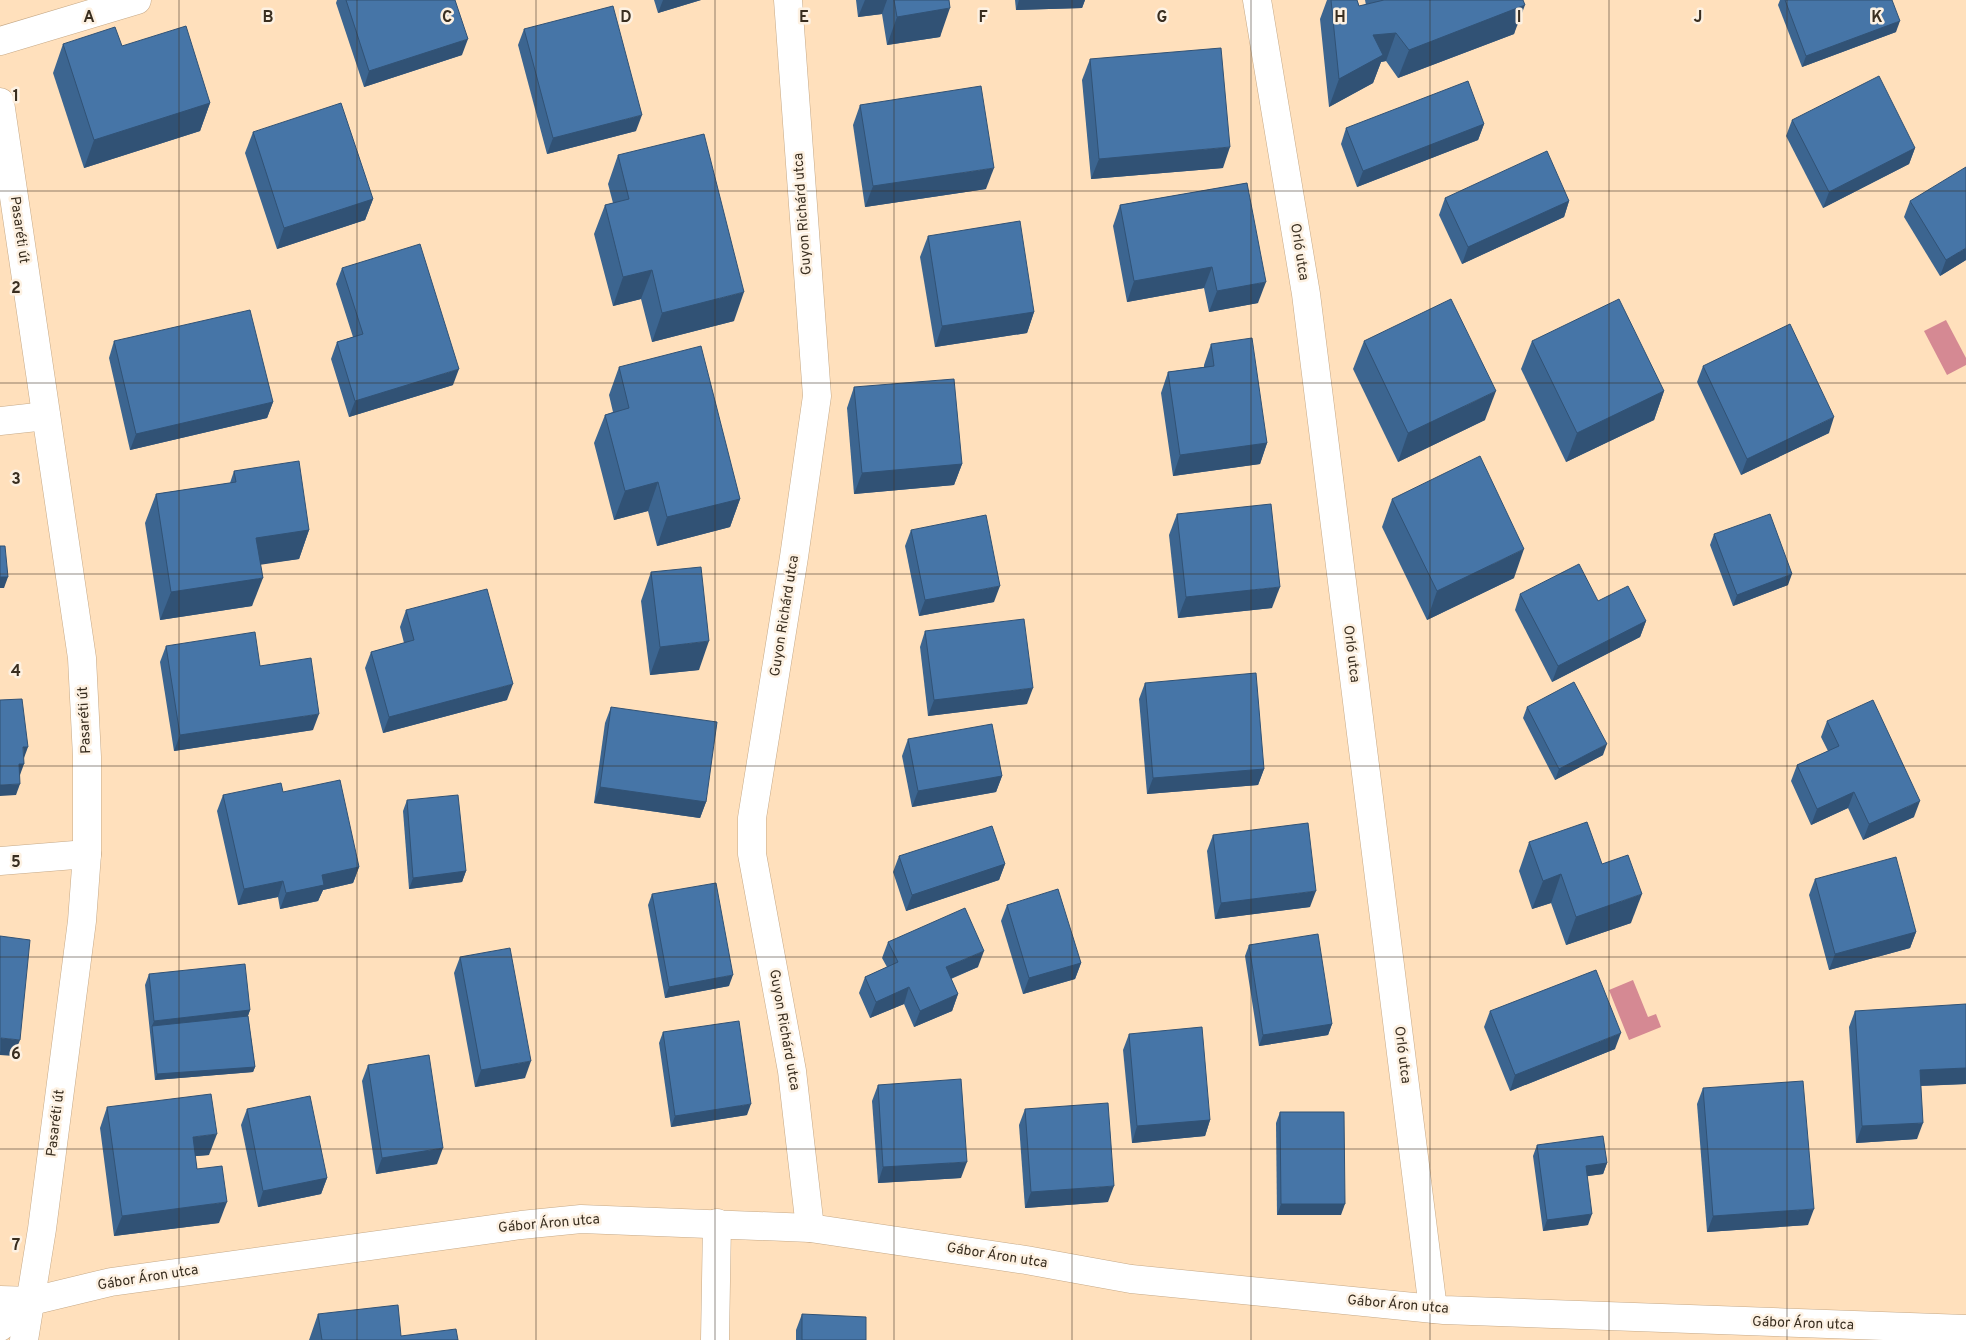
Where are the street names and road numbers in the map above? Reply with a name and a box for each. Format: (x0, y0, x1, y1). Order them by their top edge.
street label: Guyon Richárd utca (790, 152, 816, 276)
street label: Pasaréti út (6, 195, 32, 265)
street label: Orló utca (1286, 222, 1312, 282)
street label: Guyon Richárd utca (767, 554, 803, 678)
street label: Orló utca (1339, 624, 1363, 684)
street label: Pasaréti út (75, 686, 95, 754)
street label: Guyon Richárd utca (765, 968, 803, 1092)
street label: Orló utca (1390, 1025, 1414, 1085)
street label: Pasaréti út (43, 1088, 69, 1158)
street label: Gábor Áron utca (497, 1210, 600, 1237)
street label: Gábor Áron utca (945, 1239, 1049, 1272)
street label: Gábor Áron utca (96, 1261, 200, 1294)
street label: Gábor Áron utca (1347, 1291, 1450, 1318)
street label: Gábor Áron utca (1752, 1313, 1854, 1334)

